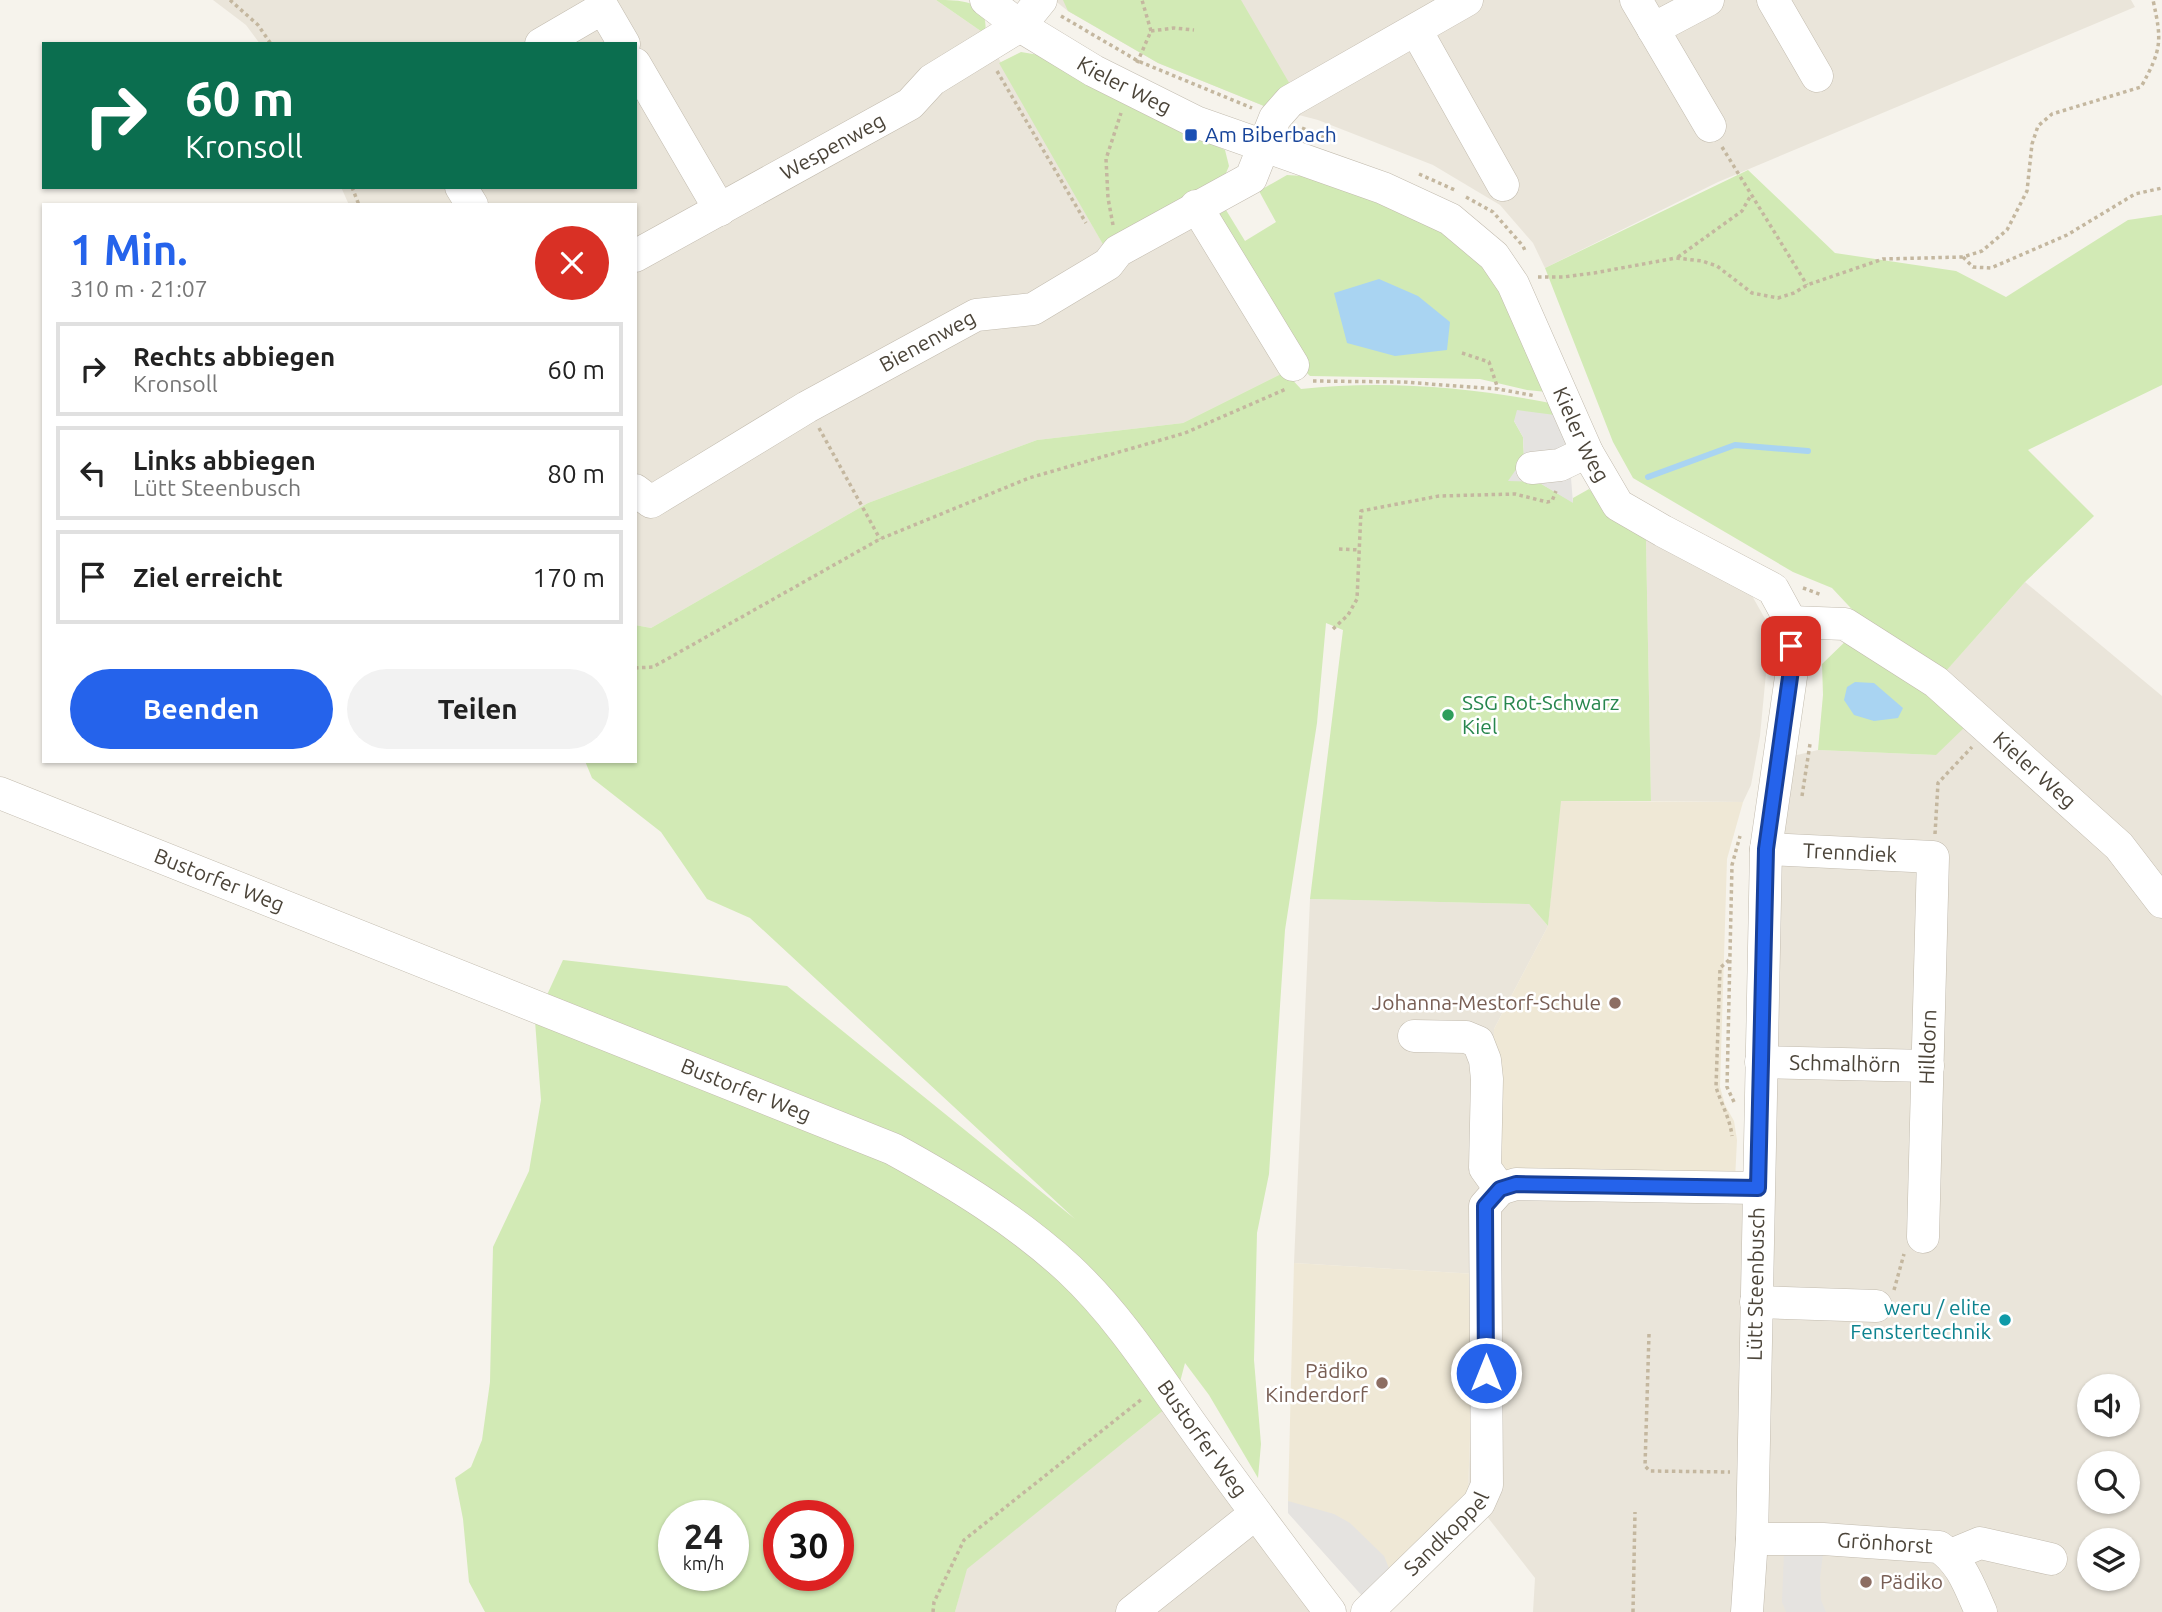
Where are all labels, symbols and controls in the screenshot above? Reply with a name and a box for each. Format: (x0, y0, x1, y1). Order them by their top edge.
street label: Kieler Weg (1073, 51, 1176, 119)
icon: right (70, 70, 161, 161)
text: 60 m (185, 70, 294, 125)
street label: Wespenweg (776, 107, 889, 184)
place label: Am Biberbach (1205, 122, 1337, 146)
marker: Am Biberbach (1183, 127, 1199, 143)
text: Kronsoll (185, 128, 303, 164)
text: 1 Min. (70, 226, 188, 273)
button: close (535, 226, 609, 300)
text: 310 m · 21:07 (70, 276, 208, 301)
street label: Bienenweg (875, 305, 979, 376)
text: Rechts abbiegen (133, 342, 335, 371)
icon: right (74, 350, 112, 388)
text: 60 m (547, 355, 605, 384)
text: Kronsoll (133, 371, 218, 396)
street label: Kieler Weg (1549, 383, 1615, 486)
text: Links abbiegen (133, 446, 316, 475)
icon: left (74, 454, 112, 492)
text: 80 m (547, 459, 605, 488)
text: Lütt Steenbusch (133, 475, 301, 500)
icon: arrive (74, 558, 112, 596)
text: Ziel erreicht (133, 563, 283, 592)
text: 170 m (533, 563, 605, 592)
pin (1761, 616, 1821, 676)
icon: arrive (1772, 627, 1810, 665)
button: Beenden (70, 669, 333, 749)
button: Teilen (347, 669, 609, 749)
place label: SSG Rot-Schwarz Kiel (1462, 690, 1619, 738)
marker: SSG Rot-Schwarz Kiel (1440, 707, 1456, 723)
street label: Kieler Weg (1989, 726, 2081, 813)
street label: Trenndiek (1802, 838, 1898, 866)
street label: Bustorfer Weg (151, 843, 288, 916)
place label: Johanna-Mestorf-Schule (1372, 990, 1601, 1014)
marker: Johanna-Mestorf-Schule (1607, 995, 1623, 1011)
street label: Hilldorn (1914, 1009, 1940, 1085)
street label: Schmalhörn (1789, 1050, 1901, 1076)
street label: Bustorfer Weg (678, 1053, 815, 1126)
street label: Lütt Steenbusch (1742, 1207, 1768, 1361)
place label: weru / elite Fenstertechnik (1850, 1295, 1991, 1343)
marker: weru / elite Fenstertechnik (1997, 1312, 2013, 1328)
position arrow (1449, 1336, 1523, 1410)
place label: Pädiko Kinderdorf (1265, 1358, 1369, 1406)
map controls (2077, 1374, 2140, 1591)
button: sound (2077, 1374, 2140, 1437)
street label: Bustorfer Weg (1153, 1375, 1253, 1501)
marker: Pädiko Kinderdorf (1374, 1375, 1390, 1391)
button: search (2077, 1451, 2140, 1514)
street label: Sandkoppel (1399, 1488, 1493, 1580)
speed limit sign: 30 (763, 1500, 854, 1591)
text: 24 (684, 1516, 723, 1556)
street label: Grönhorst (1836, 1527, 1934, 1558)
button: layers (2077, 1528, 2140, 1591)
text: km/h (683, 1553, 724, 1573)
place label: Pädiko (1880, 1569, 1943, 1593)
marker: Pädiko (1858, 1574, 1874, 1590)

